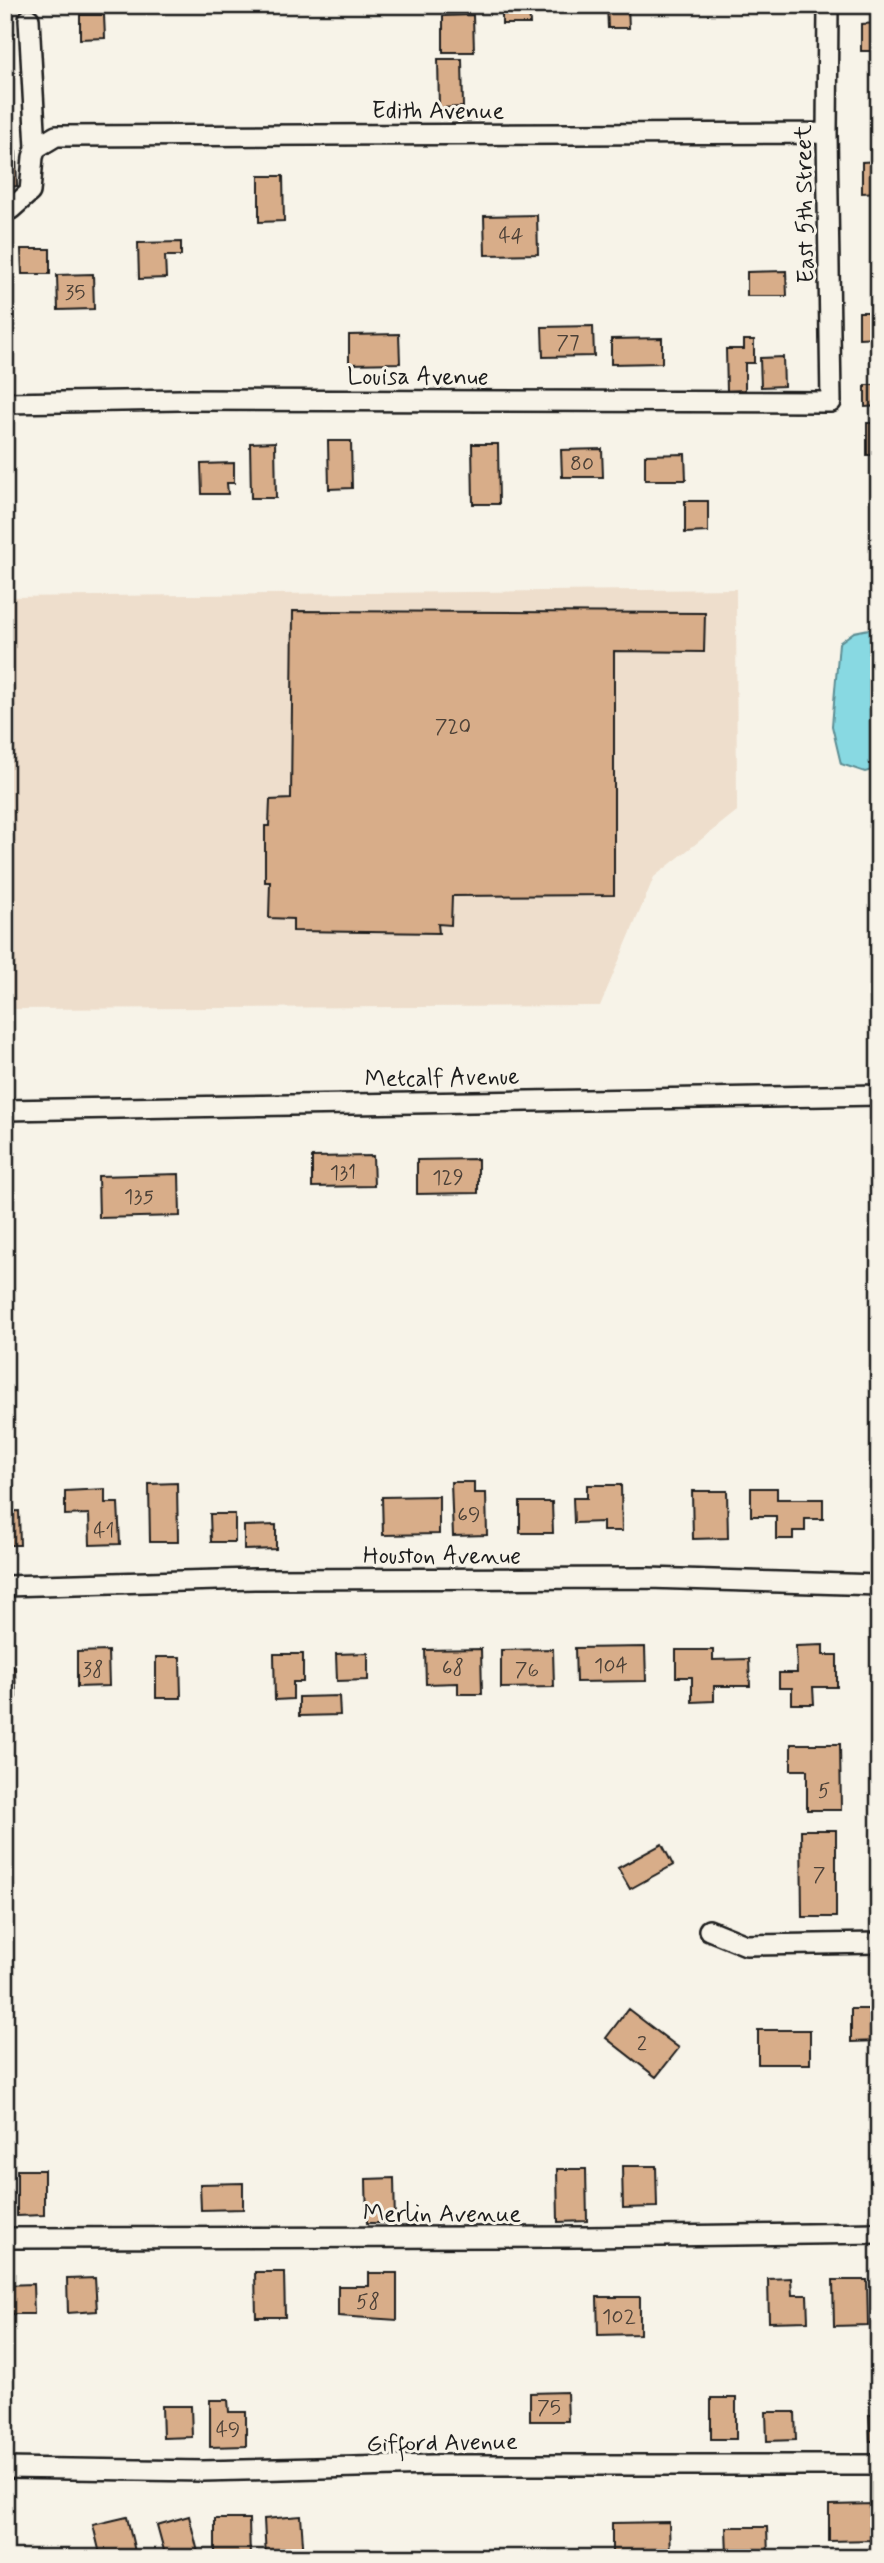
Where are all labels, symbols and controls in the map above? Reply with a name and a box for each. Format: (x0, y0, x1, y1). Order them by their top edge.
street label: Edith Avenue (372, 96, 504, 127)
street label: East 5th Street (789, 124, 822, 284)
house number: 44 (499, 222, 524, 250)
house number: 35 (65, 279, 85, 307)
house number: 77 (556, 329, 580, 357)
street label: Louisa Avenue (347, 362, 489, 393)
house number: 80 (570, 450, 594, 478)
house number: 720 (435, 713, 471, 741)
street label: Metcalf Avenue (364, 1062, 520, 1095)
house number: 131 (330, 1159, 356, 1187)
house number: 129 (432, 1164, 464, 1192)
house number: 135 (124, 1183, 154, 1211)
house number: 69 (457, 1501, 481, 1529)
house number: 41 (93, 1517, 115, 1545)
street label: Houston Avenue (363, 1541, 521, 1572)
house number: 104 (594, 1652, 628, 1680)
house number: 68 (442, 1654, 464, 1682)
house number: 38 (83, 1656, 104, 1684)
house number: 76 (515, 1656, 539, 1684)
house number: 5 (818, 1777, 830, 1805)
house number: 7 (813, 1861, 826, 1889)
house number: 2 (637, 2030, 647, 2058)
street label: Merlin Avenue (363, 2199, 521, 2230)
house number: 58 (356, 2288, 380, 2316)
house number: 102 (602, 2303, 636, 2331)
house number: 75 (537, 2394, 561, 2422)
house number: 49 (216, 2416, 240, 2444)
street label: Gifford Avenue (366, 2427, 518, 2462)

